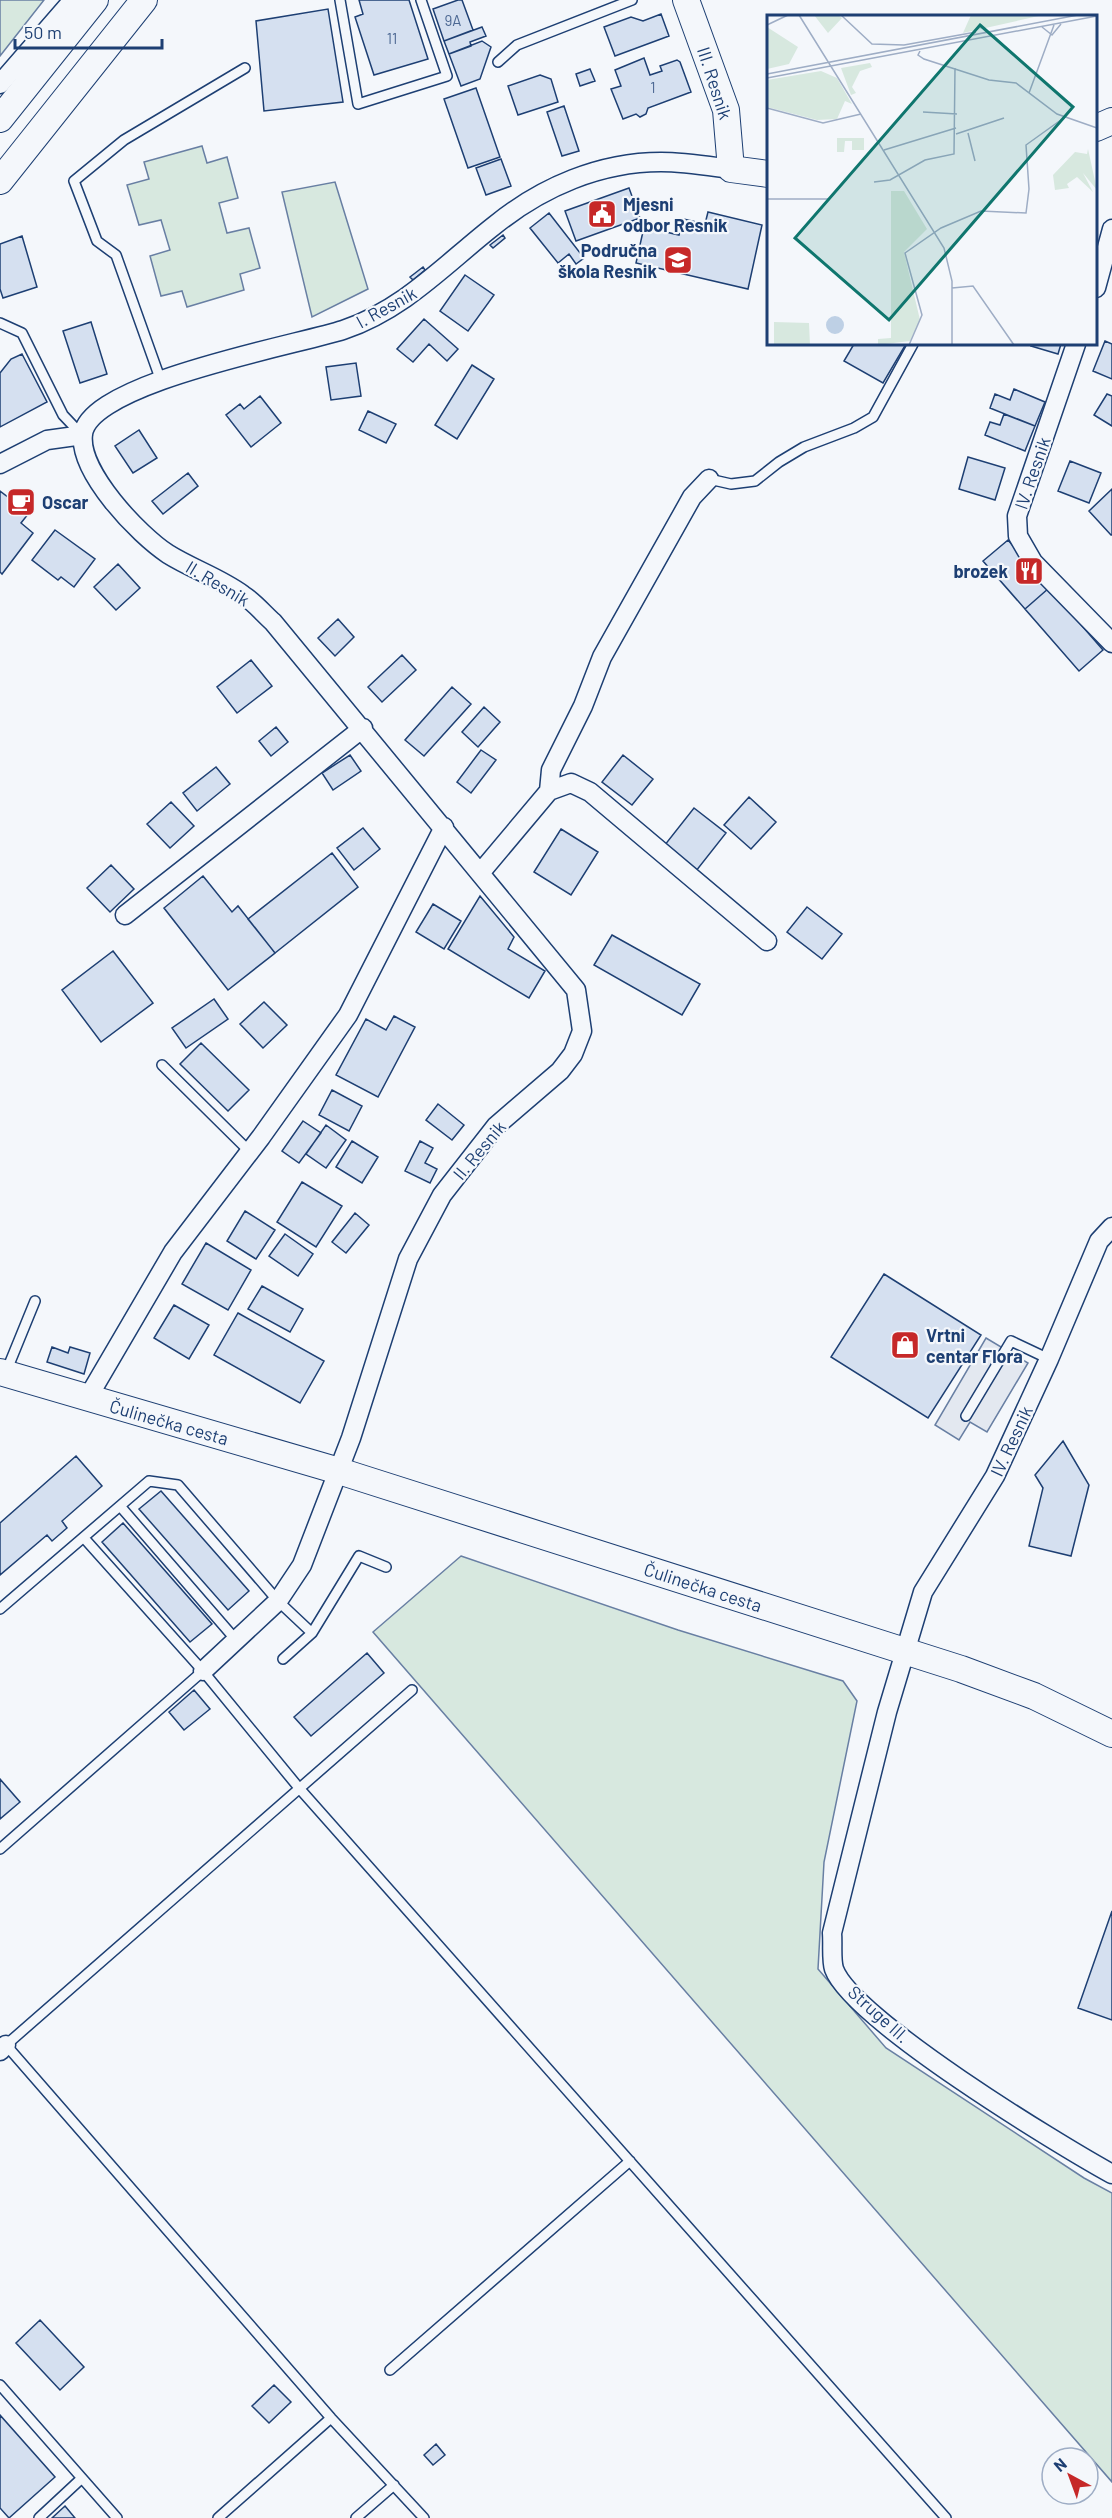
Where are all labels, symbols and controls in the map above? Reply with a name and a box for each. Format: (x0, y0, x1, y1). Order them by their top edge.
house number: 9A (445, 11, 461, 29)
scale bar (15, 12, 162, 50)
inset map (767, 15, 1097, 345)
text: 50 m (24, 21, 62, 43)
house number: 11 (387, 29, 397, 47)
street label: III. Resnik (693, 44, 737, 122)
house number: 1 (650, 78, 656, 96)
place label: Mjesni odbor Resnik (623, 193, 728, 236)
public building icon: Mjesni odbor Resnik (586, 198, 618, 230)
place label: Područna škola Resnik (558, 239, 657, 282)
school or university icon: Područna škola Resnik (662, 244, 694, 276)
street label: I. Resnik (352, 281, 420, 333)
street label: IV. Resnik (1009, 434, 1055, 512)
cafe icon: Oscar (5, 486, 37, 518)
place label: Oscar (42, 491, 88, 513)
street label: II. Resnik (182, 555, 254, 611)
restaurant icon: brozek (1013, 555, 1045, 587)
place label: brozek (953, 560, 1008, 582)
street label: II. Resnik (448, 1116, 510, 1184)
place label: Vrtni centar Flora (926, 1324, 1023, 1367)
shop icon: Vrtni centar Flora (889, 1329, 921, 1361)
street label: Čulinečka cesta (107, 1395, 231, 1449)
street label: IV. Resnik (985, 1402, 1037, 1480)
street label: Čulinečka cesta (641, 1558, 765, 1616)
street label: Struge III. (844, 1981, 914, 2047)
north arrow (1040, 2446, 1100, 2506)
text: N (1050, 2454, 1070, 2475)

